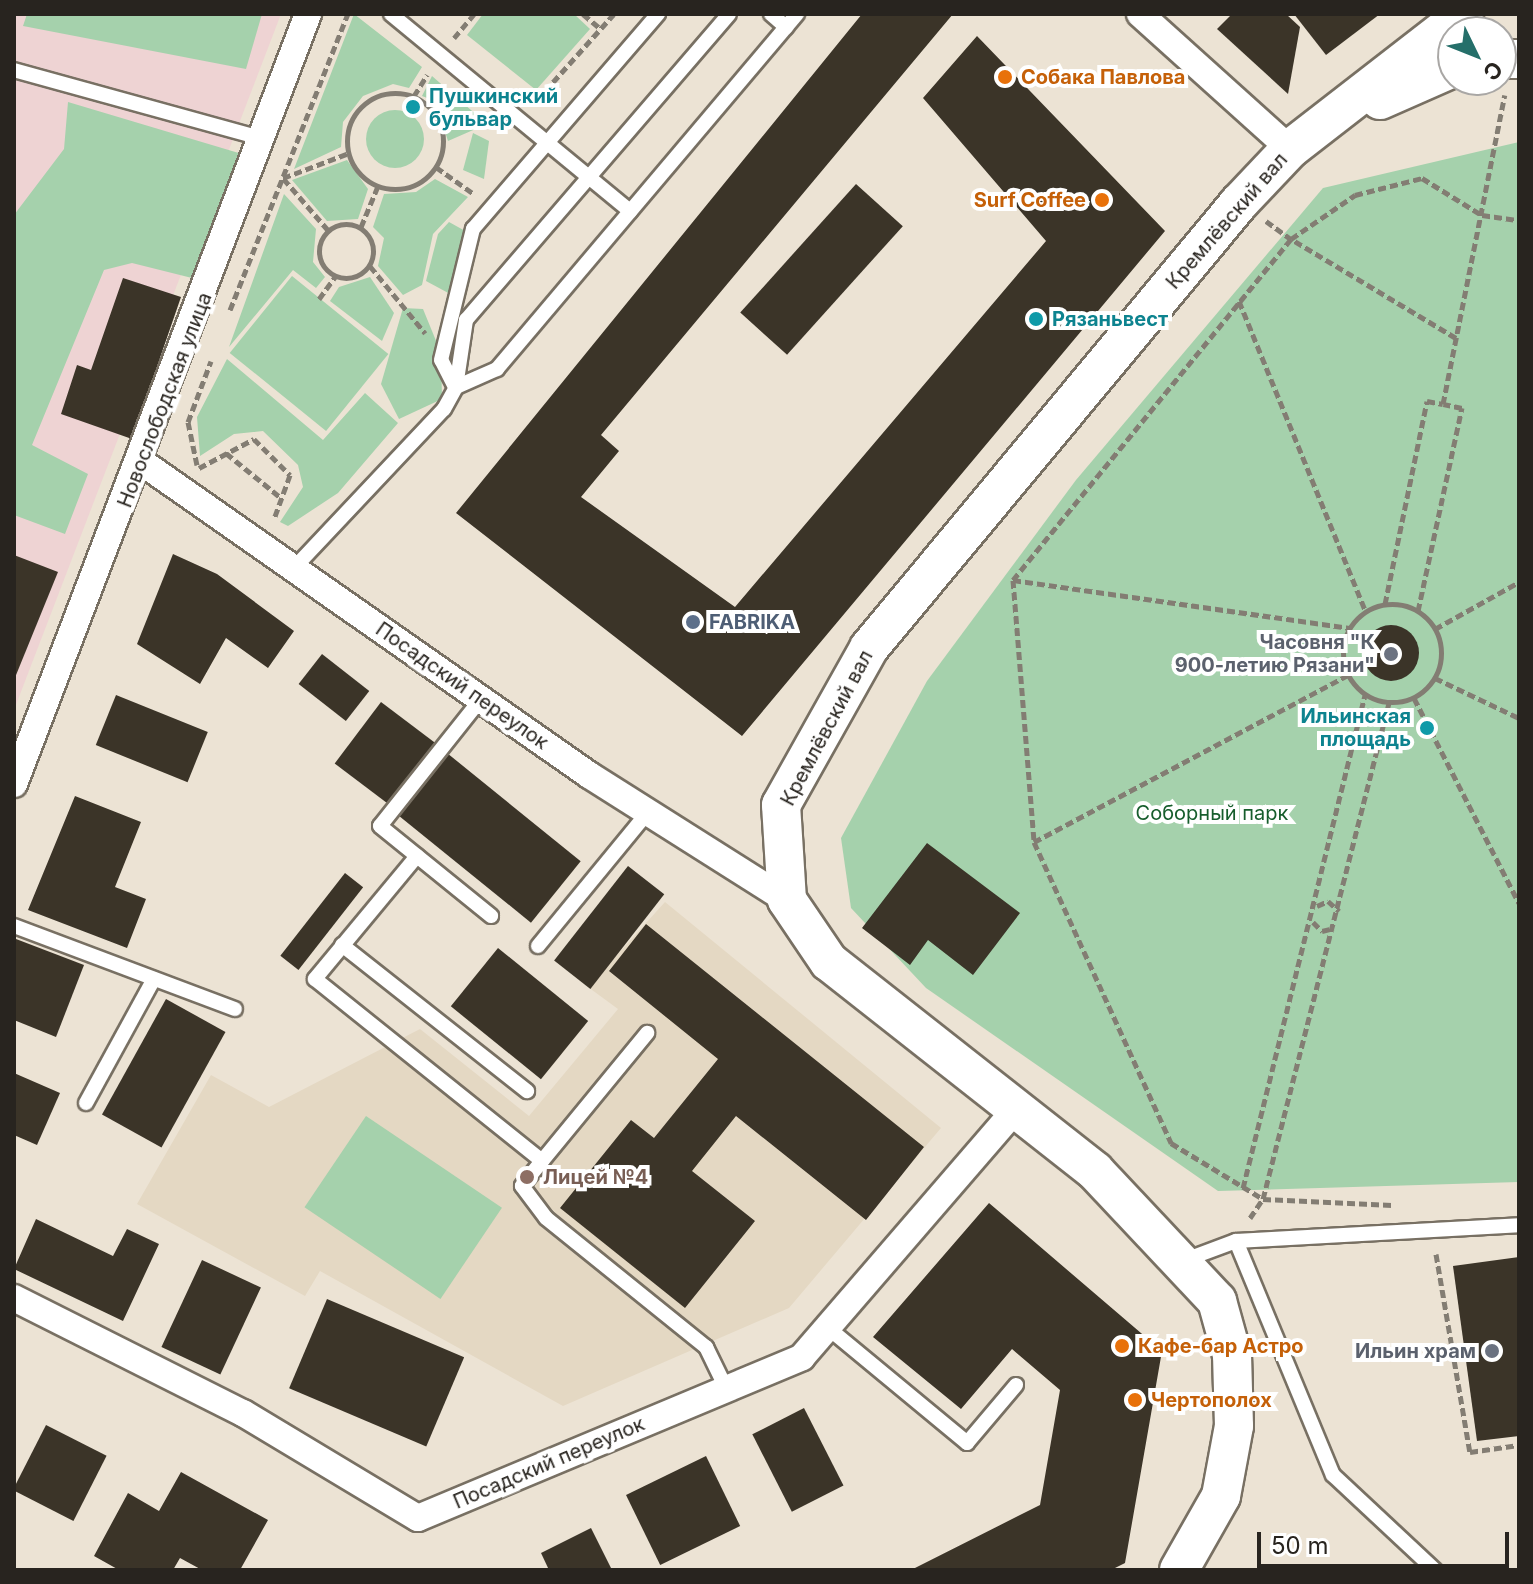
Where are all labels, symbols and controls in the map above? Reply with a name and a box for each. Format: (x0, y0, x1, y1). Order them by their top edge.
north arrow (1437, 16, 1517, 96)
text: С (1478, 56, 1508, 86)
place label: Собака Павлова (1021, 65, 1185, 89)
marker: Собака Павлова (996, 68, 1014, 86)
place label: Пушкинский бульвар (429, 84, 558, 131)
marker: Пушкинский бульвар (404, 98, 422, 116)
street label: Кремлёвский вал (1161, 148, 1293, 294)
place label: Surf Coffee (974, 188, 1086, 212)
marker: Surf Coffee (1093, 191, 1111, 209)
street label: Новослободская улица (113, 289, 217, 511)
place label: Рязаньвест (1052, 307, 1168, 331)
marker: Рязаньвест (1027, 310, 1045, 328)
place label: FABRIKA (709, 610, 795, 634)
marker: FABRIKA (684, 613, 702, 631)
street label: Посадский переулок (371, 617, 553, 755)
place label: Часовня "К 900-летию Рязани" (1175, 630, 1375, 677)
marker: Часовня "К 900-летию Рязани" (1382, 645, 1400, 663)
street label: Кремлёвский вал (776, 646, 878, 810)
place label: Ильинская площадь (1300, 704, 1411, 751)
marker: Ильинская площадь (1418, 719, 1436, 737)
park label: Соборный парк (1136, 801, 1288, 825)
place label: Лицей №4 (543, 1165, 648, 1189)
marker: Лицей №4 (518, 1168, 536, 1186)
place label: Кафе-бар Астро (1138, 1334, 1304, 1358)
marker: Кафе-бар Астро (1113, 1337, 1131, 1355)
place label: Ильин храм (1355, 1339, 1476, 1363)
marker: Ильин храм (1483, 1342, 1501, 1360)
place label: Чертополох (1151, 1388, 1272, 1412)
marker: Чертополох (1126, 1391, 1144, 1409)
street label: Посадский переулок (450, 1412, 648, 1514)
scale bar (1261, 1516, 1513, 1566)
text: 50 m (1271, 1531, 1329, 1560)

